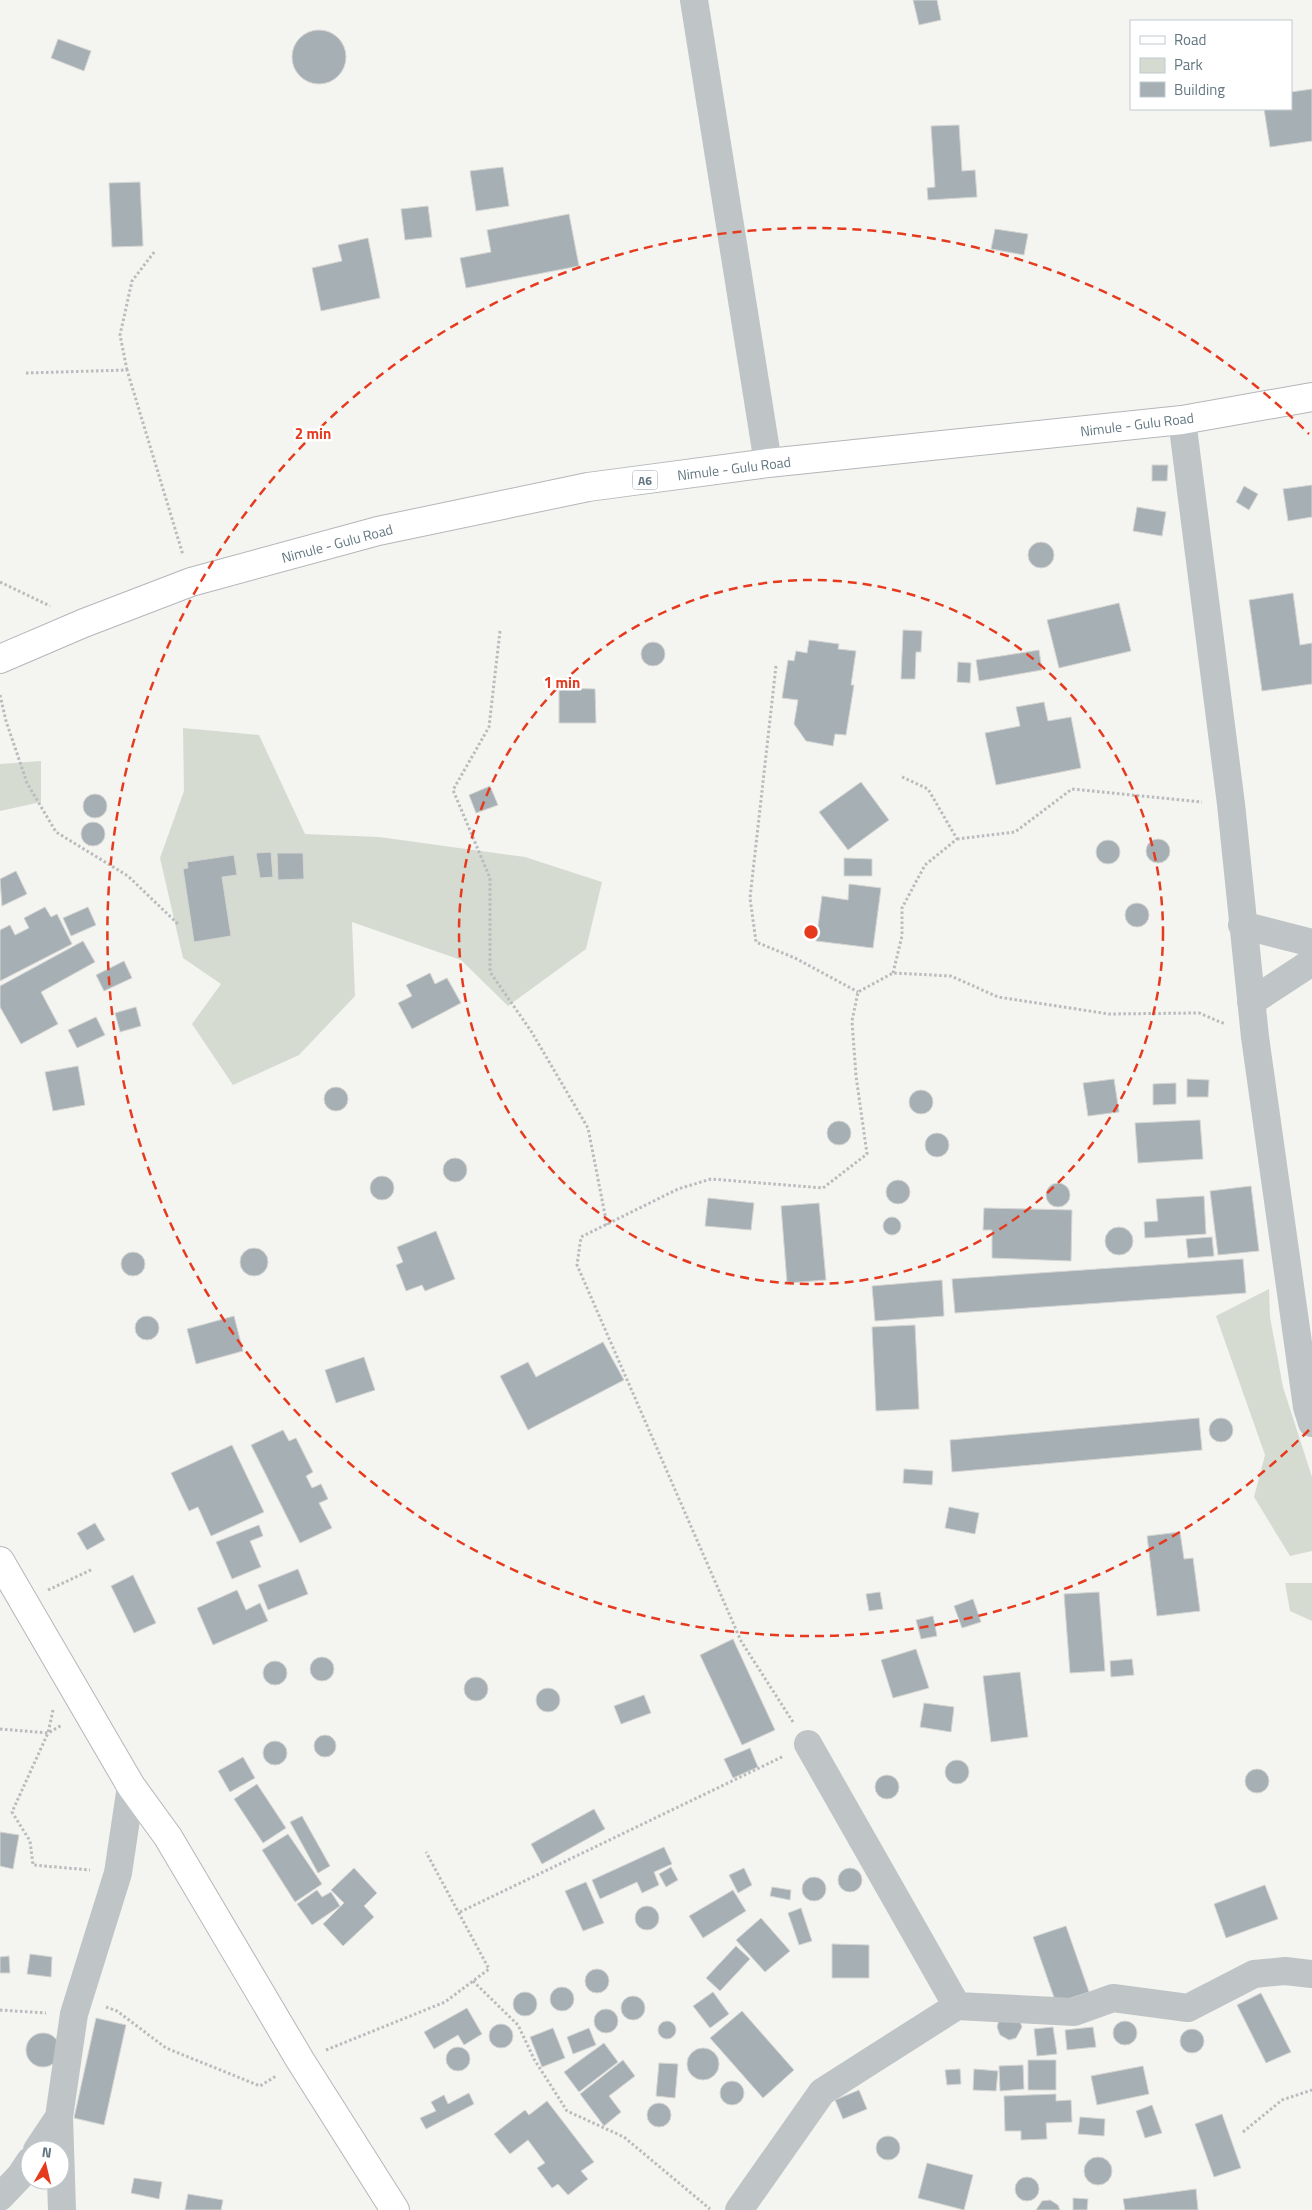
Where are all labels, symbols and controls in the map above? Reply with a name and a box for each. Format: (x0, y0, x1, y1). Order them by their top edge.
legend (1130, 20, 1292, 110)
text: Road (1174, 28, 1206, 51)
text: Park (1174, 53, 1203, 76)
text: Building (1174, 78, 1225, 101)
street label: Nimule - Gulu Road (1079, 407, 1195, 441)
text: 2 min (295, 422, 331, 445)
street label: Nimule - Gulu Road (676, 451, 792, 485)
road number: A6 (632, 470, 658, 490)
street label: Nimule - Gulu Road (279, 518, 395, 568)
text: 1 min (544, 671, 580, 694)
centre of rings (802, 923, 820, 941)
north arrow (20, 2140, 70, 2190)
text: N (41, 2141, 53, 2163)

